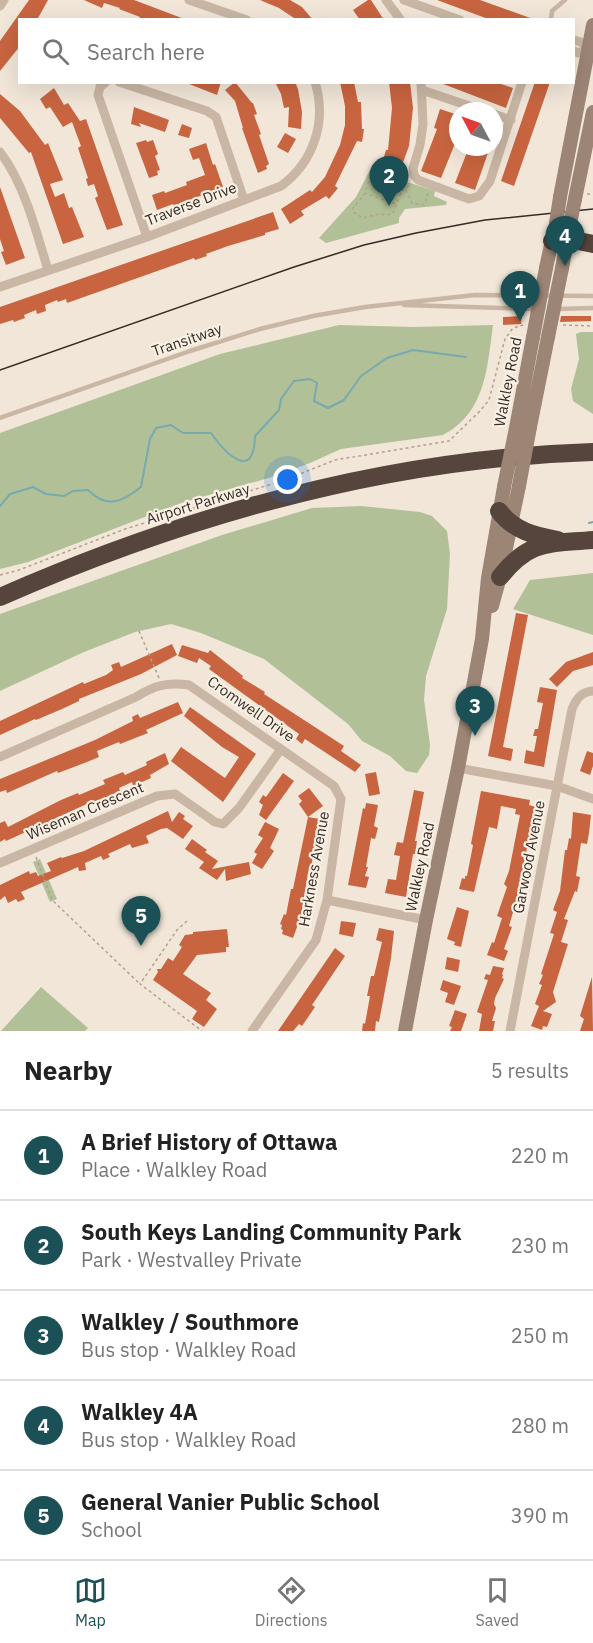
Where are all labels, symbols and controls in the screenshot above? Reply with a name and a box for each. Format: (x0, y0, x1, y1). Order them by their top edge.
search box (18, 18, 575, 84)
icon: search (39, 35, 72, 68)
text: Search here (87, 37, 205, 66)
north arrow (449, 102, 503, 156)
pin: 2 (370, 156, 408, 206)
street label: Traverse Drive (143, 177, 239, 230)
pin: 4 (546, 216, 584, 266)
pin: 1 (500, 272, 540, 321)
street label: Transitway (149, 318, 225, 360)
street label: Walkley Road (490, 335, 526, 428)
your location (273, 465, 302, 494)
street label: Airport Parkway (144, 479, 253, 528)
street label: Cromwell Drive (204, 671, 299, 746)
pin: 3 (456, 686, 494, 736)
street label: Wiseman Crescent (23, 777, 146, 844)
street label: Garwood Avenue (508, 799, 549, 915)
street label: Harkness Avenue (294, 810, 333, 928)
street label: Walkley Road (401, 820, 438, 913)
pin: 5 (122, 896, 160, 946)
text: Nearby (24, 1053, 112, 1087)
text: 5 results (491, 1057, 569, 1084)
text: A Brief History of Ottawa (81, 1127, 337, 1156)
text: 1 (38, 1142, 50, 1169)
text: 220 m (511, 1142, 569, 1169)
text: Place · Walkley Road (81, 1156, 267, 1183)
text: South Keys Landing Community Park (81, 1217, 461, 1246)
text: 2 (38, 1232, 50, 1259)
text: 230 m (511, 1232, 569, 1259)
text: Park · Westvalley Private (81, 1246, 302, 1273)
text: Walkley / Southmore (81, 1307, 299, 1336)
text: 3 (38, 1322, 50, 1349)
text: 250 m (511, 1322, 569, 1349)
text: Bus stop · Walkley Road (81, 1336, 296, 1363)
text: Walkley 4A (81, 1397, 198, 1426)
text: 4 (38, 1412, 50, 1439)
text: 280 m (511, 1412, 569, 1439)
text: Bus stop · Walkley Road (81, 1426, 296, 1453)
text: General Vanier Public School (81, 1487, 380, 1516)
text: 5 (38, 1502, 50, 1529)
text: 390 m (511, 1502, 569, 1529)
text: School (81, 1516, 142, 1543)
tab: Map (74, 1574, 107, 1630)
tab: Directions (255, 1574, 328, 1630)
tab: Saved (476, 1574, 519, 1630)

